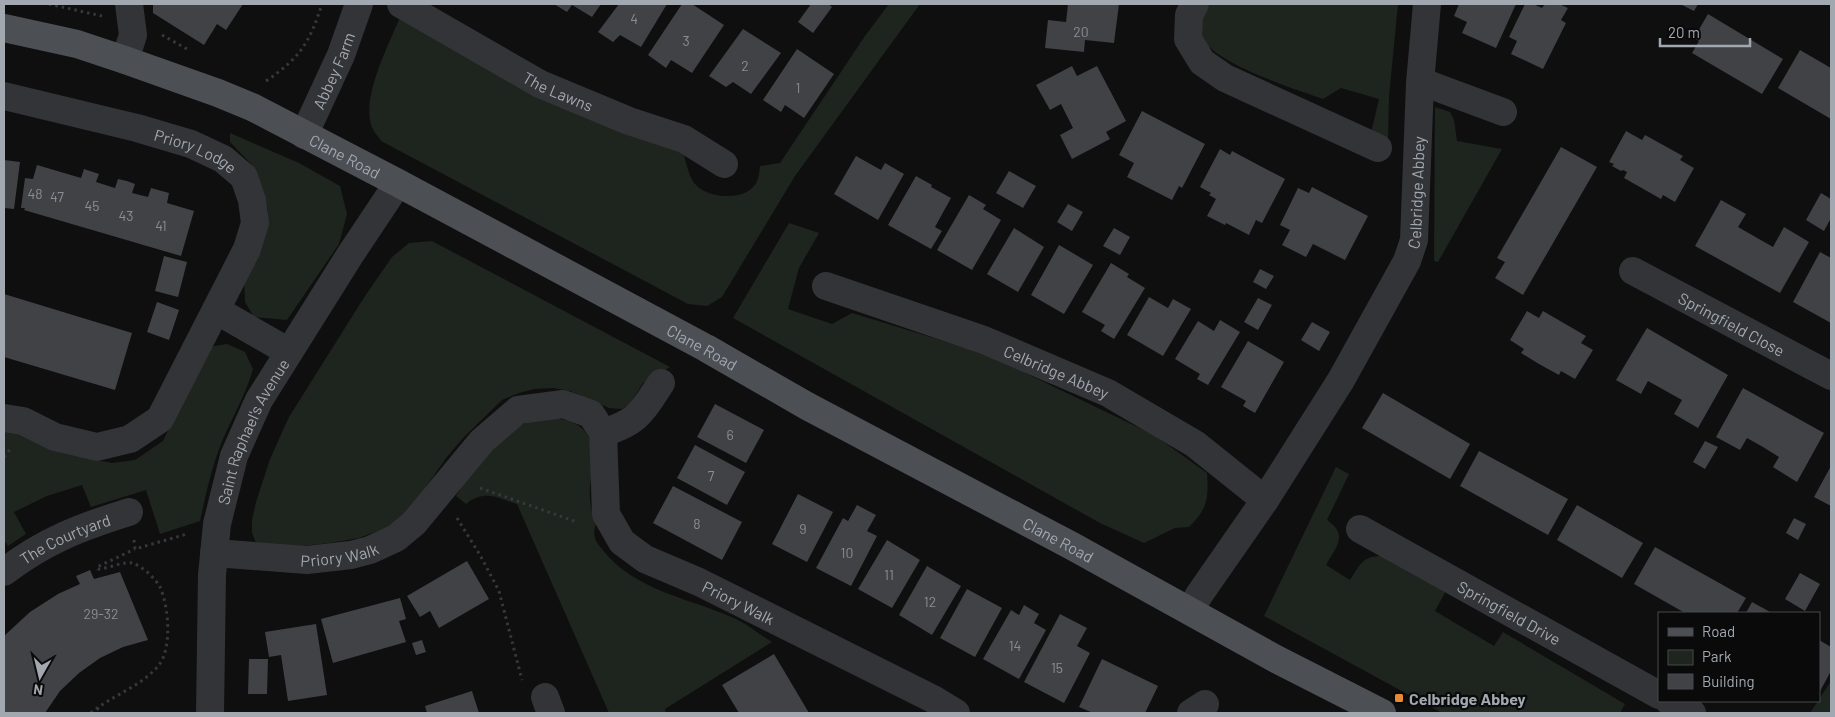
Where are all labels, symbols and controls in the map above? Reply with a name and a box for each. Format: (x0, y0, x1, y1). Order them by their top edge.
house number: 4 (630, 10, 638, 27)
scale bar (1660, 15, 1750, 47)
house number: 20 (1073, 23, 1089, 40)
text: 20 m (1668, 23, 1700, 41)
street label: Abbey Farm (308, 29, 358, 112)
house number: 3 (682, 32, 690, 49)
house number: 2 (741, 57, 749, 74)
street label: The Lawns (520, 67, 596, 115)
house number: 1 (796, 79, 800, 96)
street label: Priory Lodge (152, 124, 241, 177)
street label: Clane Road (307, 129, 384, 182)
street label: Celbridge Abbey (1402, 135, 1427, 251)
house number: 48 (27, 185, 43, 202)
house number: 47 (50, 188, 64, 205)
house number: 45 (85, 197, 99, 214)
house number: 43 (119, 207, 133, 224)
house number: 41 (155, 217, 167, 234)
street label: Springfield Close (1676, 288, 1788, 359)
street label: Clane Road (664, 320, 741, 374)
street label: Celbridge Abbey (1001, 340, 1113, 402)
street label: Saint Raphael's Avenue (213, 355, 292, 506)
house number: 6 (726, 426, 734, 443)
house number: 7 (708, 467, 715, 484)
street label: The Courtyard (16, 509, 113, 568)
street label: Clane Road (1020, 513, 1097, 566)
house number: 8 (693, 515, 701, 532)
house number: 9 (799, 520, 807, 537)
street label: Priory Walk (300, 538, 381, 570)
house number: 10 (841, 544, 853, 561)
house number: 11 (884, 566, 894, 583)
street label: Priory Walk (700, 576, 778, 628)
street label: Springfield Drive (1455, 576, 1564, 648)
house number: 12 (924, 593, 936, 610)
house number: 29-32 (83, 605, 119, 622)
legend (1658, 612, 1820, 702)
text: Road (1702, 622, 1735, 640)
house number: 14 (1009, 637, 1021, 654)
text: Park (1702, 647, 1732, 665)
north arrow (15, 652, 65, 702)
house number: 15 (1051, 659, 1063, 676)
text: Building (1702, 672, 1755, 690)
text: N (32, 681, 44, 699)
place label: Celbridge Abbey (1409, 689, 1526, 708)
marker: Celbridge Abbey (1393, 692, 1405, 704)

